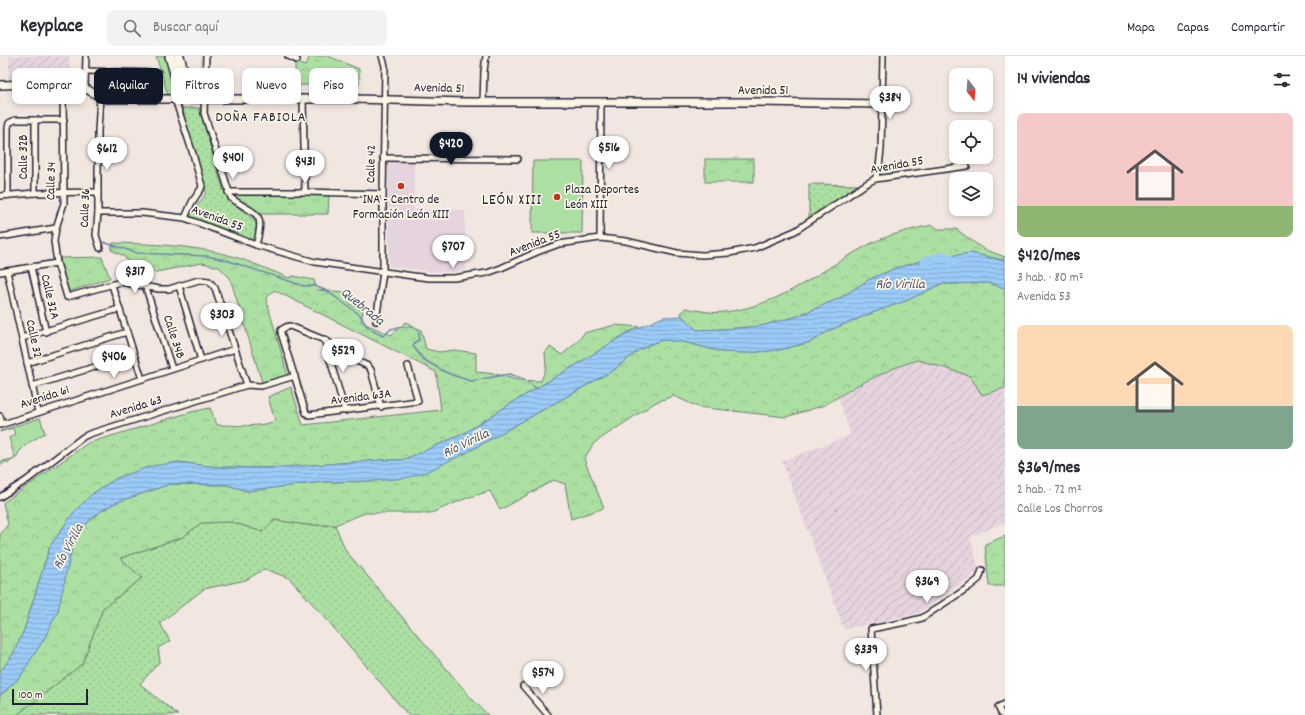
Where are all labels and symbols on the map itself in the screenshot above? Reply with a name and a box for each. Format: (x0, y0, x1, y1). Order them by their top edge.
north arrow (949, 68, 993, 112)
street label: Avenida 51 (414, 79, 464, 99)
street label: Avenida 51 (738, 82, 788, 101)
pin: $384 (866, 86, 914, 120)
district label: DOÑA FABIOLA (216, 108, 306, 128)
pin: $420 (427, 132, 475, 166)
street label: Calle 32B (15, 134, 34, 180)
pin: $516 (585, 136, 633, 170)
pin: $612 (83, 137, 131, 171)
street label: Calle 42 (362, 145, 382, 183)
pin: $401 (209, 146, 257, 180)
pin: $431 (281, 150, 329, 184)
street label: Avenida 55 (869, 152, 925, 180)
street label: Calle 34 (42, 162, 62, 200)
marker: INA - Centro de Formación León XIII (396, 181, 406, 191)
place label: Plaza Deportes León XIII (565, 181, 639, 215)
street label: Calle 36 (76, 188, 96, 228)
district label: LEÓN XIII (482, 190, 542, 212)
place label: INA - Centro de Formación León XIII (353, 191, 449, 225)
marker: Plaza Deportes León XIII (552, 192, 562, 202)
street label: Avenida 55 (188, 201, 246, 237)
street label: Avenida 55 (506, 225, 564, 263)
pin: $707 (429, 235, 477, 269)
pin: $317 (111, 260, 159, 294)
street label: Calle 32A (35, 272, 63, 322)
water label: Río Virilla (875, 275, 926, 295)
water label: Quebrada (336, 283, 389, 332)
pin: $303 (198, 303, 246, 337)
street label: Calle 34B (157, 313, 189, 361)
street label: Calle 32 (20, 318, 46, 360)
pin: $529 (319, 339, 367, 373)
pin: $406 (90, 345, 138, 379)
street label: Avenida 61 (18, 381, 72, 415)
street label: Avenida 63A (330, 385, 392, 411)
street label: Avenida 63 (107, 391, 165, 425)
water label: Río Virilla (440, 424, 494, 464)
water label: Río Virilla (49, 519, 90, 573)
pin: $369 (903, 570, 951, 604)
pin: $339 (842, 638, 890, 672)
pin: $574 (519, 661, 567, 695)
scale bar (12, 687, 88, 706)

